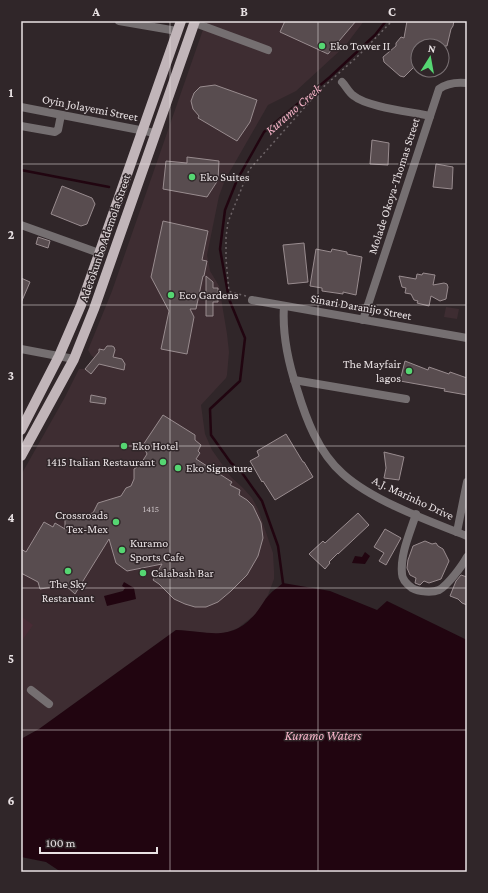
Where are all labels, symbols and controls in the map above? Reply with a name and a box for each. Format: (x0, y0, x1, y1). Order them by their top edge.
text: A (91, 4, 100, 19)
text: B (240, 4, 248, 19)
text: C (388, 4, 396, 19)
north arrow (410, 38, 450, 78)
place label: Eko Tower II (330, 39, 390, 53)
marker: Eko Tower II (317, 41, 327, 51)
text: N (427, 42, 437, 55)
water label: Kuramo Creek (262, 80, 325, 138)
text: 1 (9, 85, 14, 100)
street label: Oyin Jolayemi Street (41, 92, 140, 124)
street label: Molade Okoya-Thomas Street (365, 115, 423, 256)
place label: Eko Suites (200, 170, 250, 184)
street label: Adetokunbo Ademola Street (77, 171, 134, 304)
marker: Eko Suites (187, 172, 197, 182)
text: 2 (8, 227, 15, 242)
place label: Eco Gardens (179, 288, 239, 302)
marker: Eco Gardens (166, 290, 176, 300)
street label: Sinari Daranijo Street (309, 291, 414, 323)
place label: The Mayfair lagos (343, 357, 402, 385)
marker: The Mayfair lagos (404, 366, 414, 376)
text: 3 (8, 368, 14, 383)
place label: Eko Hotel (132, 439, 179, 453)
marker: Eko Hotel (119, 441, 129, 451)
place label: 1415 Italian Restaurant (47, 455, 156, 469)
marker: 1415 Italian Restaurant (158, 457, 168, 467)
place label: Eko Signature (186, 461, 253, 475)
marker: Eko Signature (173, 463, 183, 473)
street label: A.J. Marinho Drive (370, 473, 456, 523)
house number: 1415 (143, 503, 160, 514)
place label: Crossroads Tex-Mex (55, 508, 108, 536)
text: 4 (7, 510, 15, 525)
marker: Crossroads Tex-Mex (111, 517, 121, 527)
place label: Kuramo Sports Cafe (130, 536, 184, 564)
marker: Kuramo Sports Cafe (117, 545, 127, 555)
marker: The Sky Restaruant (63, 566, 73, 576)
place label: Calabash Bar (151, 566, 215, 580)
marker: Calabash Bar (138, 568, 148, 578)
place label: The Sky Restaruant (42, 577, 95, 605)
text: 5 (8, 651, 14, 666)
water label: Kuramo Waters (285, 728, 361, 743)
text: 6 (7, 793, 15, 808)
scale bar (40, 829, 157, 855)
text: 100 m (46, 836, 76, 850)

